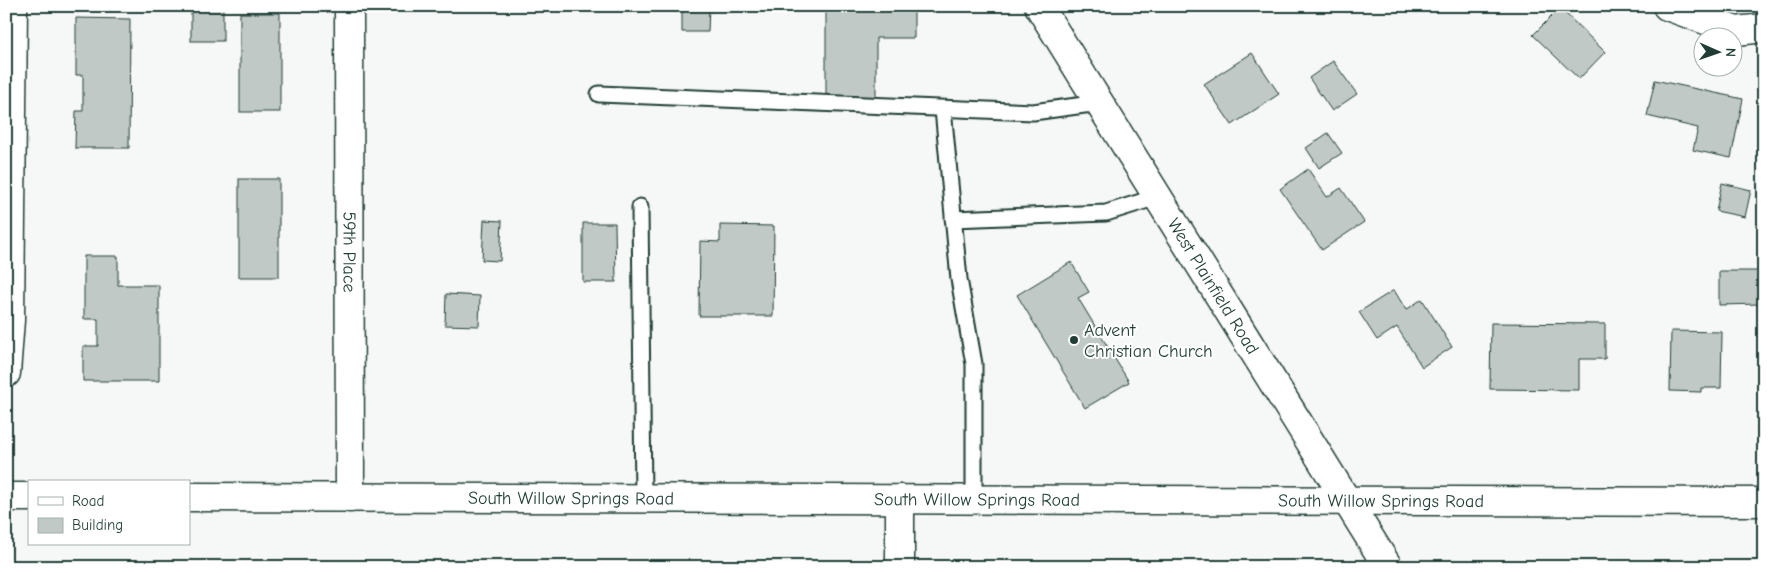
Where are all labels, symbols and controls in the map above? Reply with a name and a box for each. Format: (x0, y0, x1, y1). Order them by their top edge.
north arrow (1692, 28, 1742, 78)
text: N (1722, 48, 1739, 57)
street label: 59th Place (338, 211, 360, 293)
street label: West Plainfield Road (1163, 215, 1263, 358)
place label: Advent Christian Church (1084, 320, 1213, 362)
marker: Advent Christian Church (1068, 334, 1080, 346)
legend (28, 480, 190, 546)
street label: South Willow Springs Road (468, 488, 674, 510)
street label: South Willow Springs Road (874, 489, 1080, 511)
street label: South Willow Springs Road (1278, 490, 1484, 512)
text: Road (72, 492, 104, 510)
text: Building (72, 516, 123, 534)

